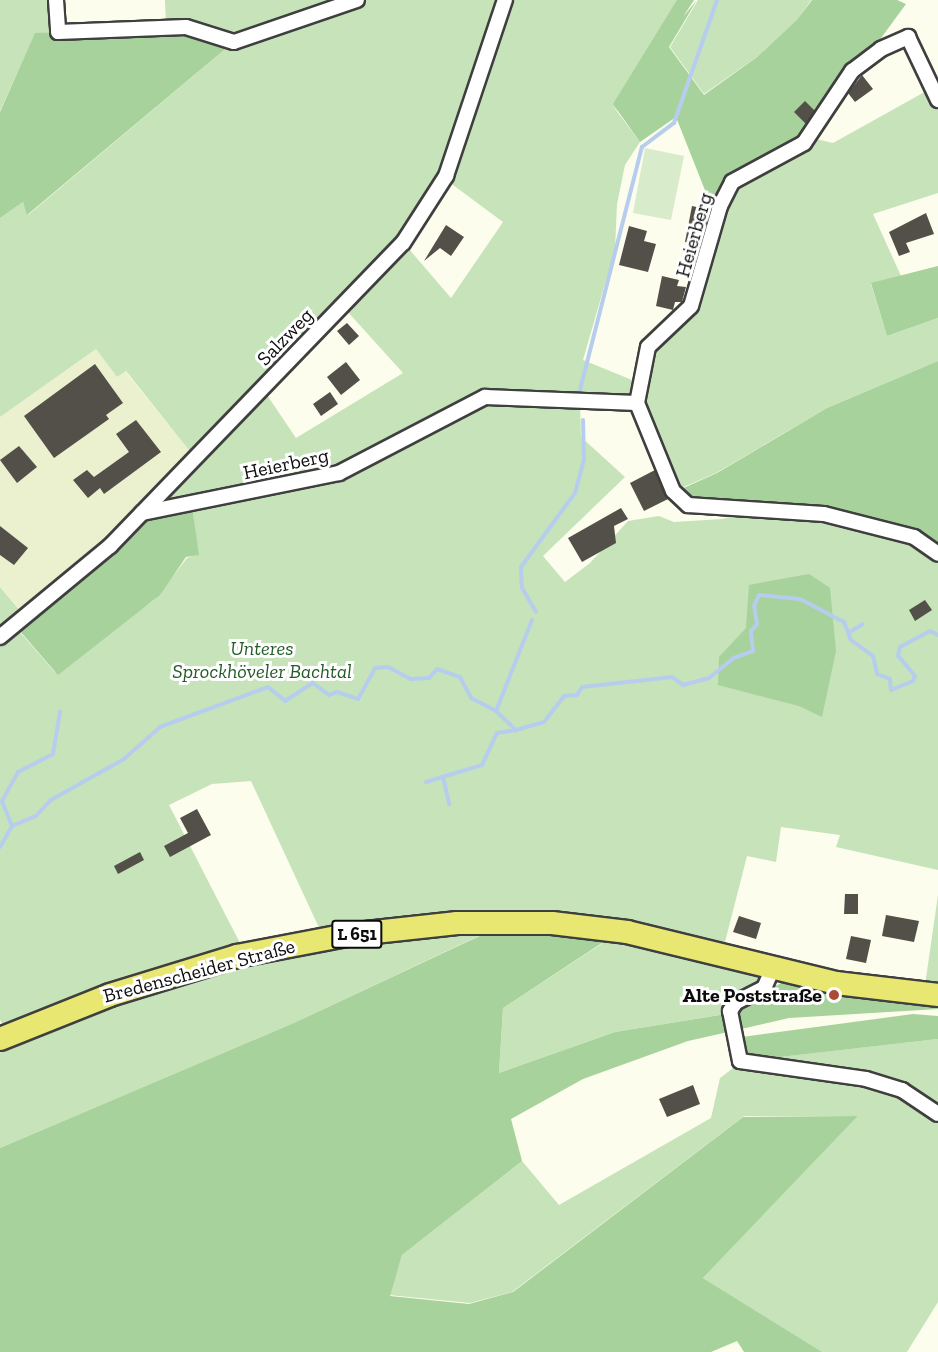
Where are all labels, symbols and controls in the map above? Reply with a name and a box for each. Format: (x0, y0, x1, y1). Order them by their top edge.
street label: Heierberg (670, 190, 718, 280)
street label: Salzweg (252, 303, 318, 371)
street label: Heierberg (241, 443, 331, 485)
park label: Unteres Sprockhöveler Bachtal (172, 637, 352, 684)
road number: L 651 (330, 919, 384, 949)
street label: Bredenscheider Straße (100, 934, 298, 1008)
place label: Alte Poststraße (683, 983, 822, 1007)
marker: Alte Poststraße (827, 988, 841, 1002)

